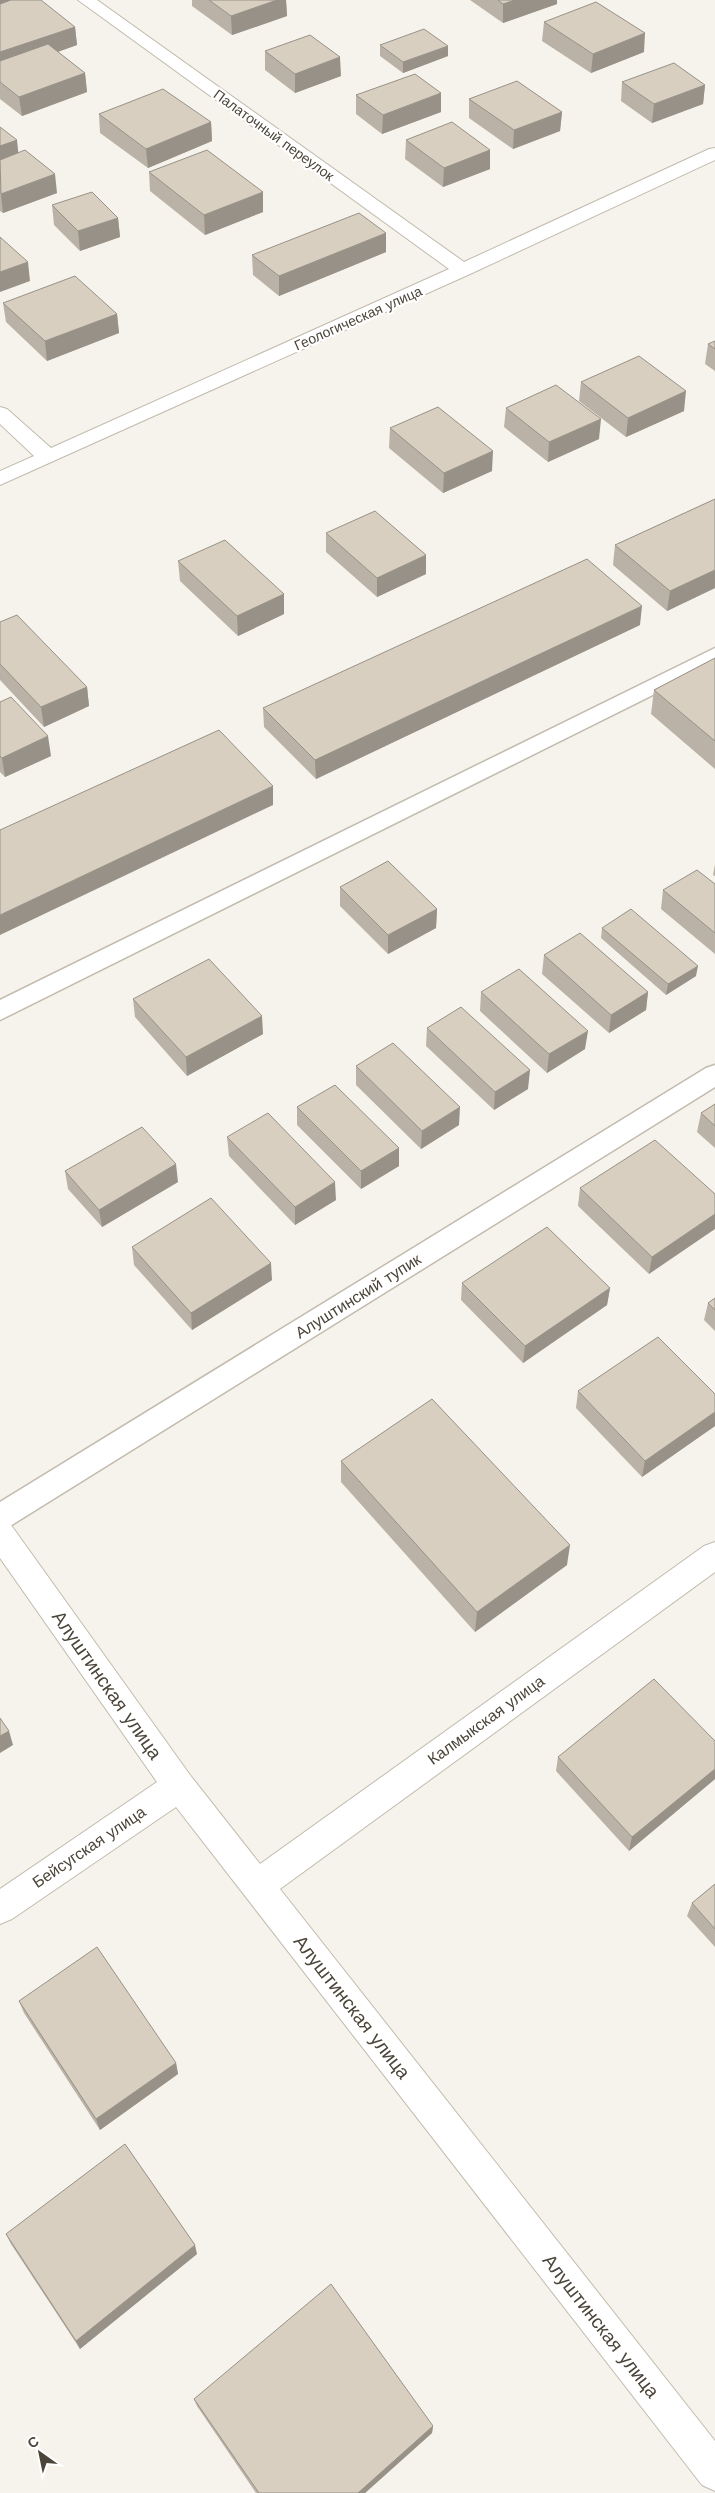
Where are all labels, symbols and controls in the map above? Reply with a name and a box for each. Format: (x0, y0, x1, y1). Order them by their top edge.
street label: Палаточный переулок (211, 86, 338, 184)
street label: Геологическая улица (292, 283, 425, 353)
street label: Алуштинский тупик (292, 1249, 425, 1342)
street label: Алуштинская улица (47, 1606, 167, 1764)
street label: Калмыкская улица (424, 1671, 548, 1769)
street label: Бейсугская улица (29, 1802, 149, 1892)
street label: Алуштинская улица (289, 1931, 416, 2084)
street label: Алуштинская улица (538, 2250, 665, 2403)
north arrow (15, 2428, 65, 2478)
text: С (24, 2433, 42, 2452)

